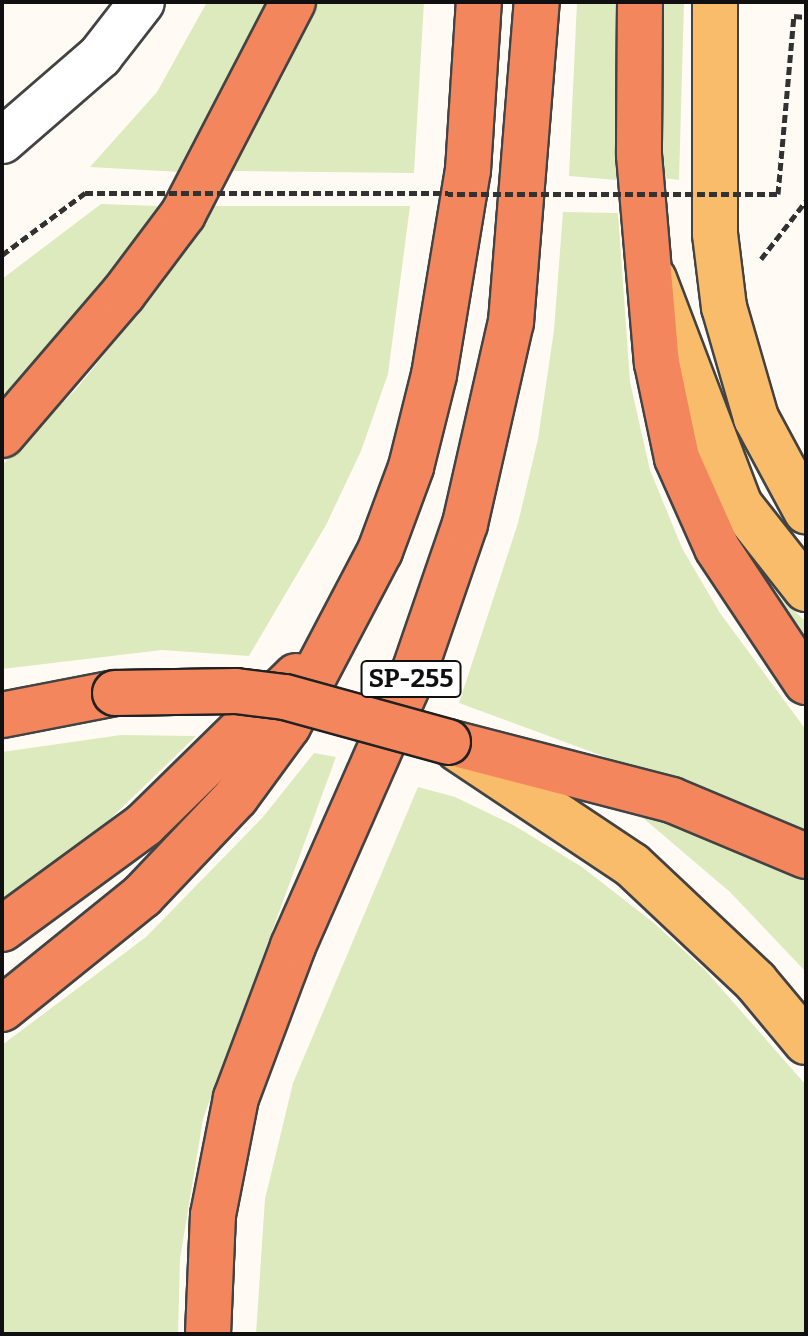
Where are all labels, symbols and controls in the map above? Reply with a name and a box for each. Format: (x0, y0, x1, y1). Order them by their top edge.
road number: SP-255 (359, 657, 463, 701)

